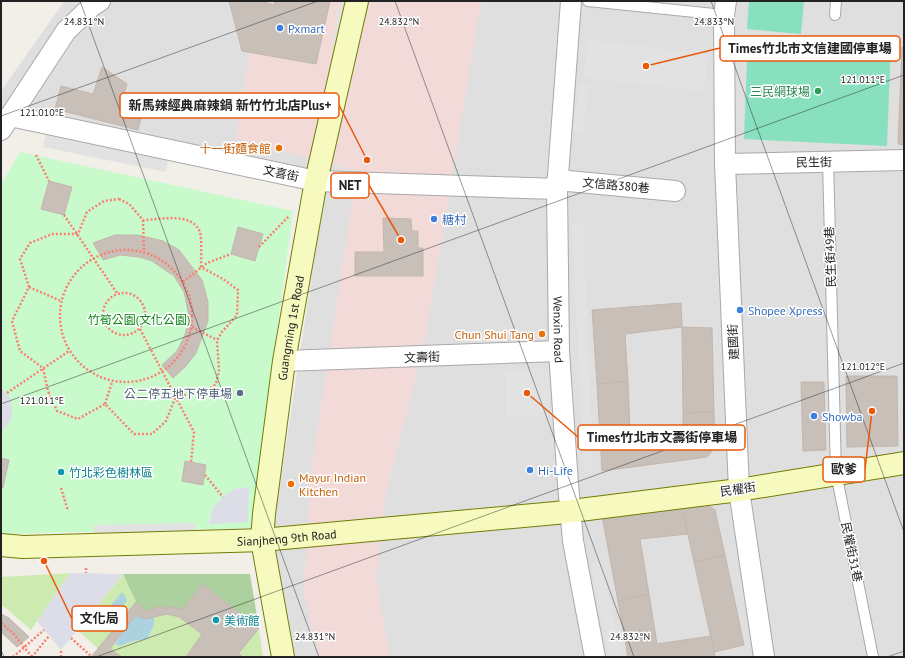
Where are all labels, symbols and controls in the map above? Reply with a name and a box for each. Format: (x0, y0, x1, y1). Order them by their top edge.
text: 24.831°N (64, 15, 104, 28)
text: 24.832°N (379, 15, 419, 28)
text: 24.833°N (694, 15, 734, 28)
place label: Pxmart (288, 21, 325, 36)
marker: Pxmart (275, 23, 285, 33)
callout: Times竹北市文信建國停車場 (720, 36, 900, 61)
text: Times竹北市文信建國停車場 (728, 40, 892, 57)
text: 121.011°E (841, 73, 885, 86)
place label: 三民網球場 (750, 84, 810, 99)
marker: 三民網球場 (813, 86, 823, 96)
callout: 新馬辣經典麻辣鍋 新竹竹北店Plus+ (120, 93, 339, 118)
text: 新馬辣經典麻辣鍋 新竹竹北店Plus+ (129, 97, 332, 114)
text: 121.010°E (20, 106, 64, 119)
place label: 十一街麵食館 (199, 141, 271, 156)
marker: 十一街麵食館 (274, 143, 284, 153)
street label: 民生街 (796, 154, 832, 170)
street label: 文喜街 (262, 162, 300, 184)
callout: NET (331, 173, 369, 198)
street label: 文信路380巷 (582, 175, 650, 195)
text: NET (339, 177, 362, 194)
place label: 糖村 (442, 212, 467, 227)
marker: 糖村 (429, 214, 439, 224)
street label: 民生街49巷 (821, 226, 839, 288)
street label: Guangming 1st Road (274, 274, 307, 381)
street label: Wenxin Road (551, 296, 567, 363)
place label: Shopee Xpress (748, 303, 823, 318)
marker: Shopee Xpress (735, 305, 745, 315)
park label: 竹筍公園(文化公園) (88, 312, 190, 327)
street label: 建國街 (725, 324, 741, 360)
place label: Chun Shui Tang (455, 327, 534, 342)
marker: Chun Shui Tang (537, 329, 547, 339)
street label: 文壽街 (404, 349, 440, 365)
text: 121.012°E (841, 360, 885, 373)
place label: 公二停五地下停車場 (124, 386, 232, 401)
marker: 公二停五地下停車場 (235, 388, 245, 398)
text: 121.011°E (20, 394, 64, 407)
place label: Showba (822, 409, 863, 424)
marker: Showba (809, 411, 819, 421)
callout: Times竹北市文壽街停車場 (578, 425, 745, 450)
text: Times竹北市文壽街停車場 (587, 429, 737, 446)
callout: 歐爹 (823, 457, 865, 482)
text: 歐爹 (831, 461, 857, 478)
place label: Hi-Life (538, 463, 573, 478)
place label: 竹北彩色樹林區 (69, 465, 153, 480)
marker: Hi-Life (525, 465, 535, 475)
marker: 竹北彩色樹林區 (56, 467, 66, 477)
place label: Mayur Indian Kitchen (299, 470, 366, 499)
marker: Mayur Indian Kitchen (286, 479, 296, 489)
street label: 民權街 (719, 479, 757, 499)
street label: 民權街31巷 (838, 521, 866, 583)
street label: Sianjheng 9th Road (237, 526, 337, 548)
callout: 文化局 (72, 606, 127, 631)
text: 文化局 (79, 610, 119, 627)
place label: 美術館 (224, 613, 260, 628)
marker: 美術館 (211, 615, 221, 625)
text: 24.831°N (295, 630, 335, 643)
text: 24.832°N (610, 630, 650, 643)

